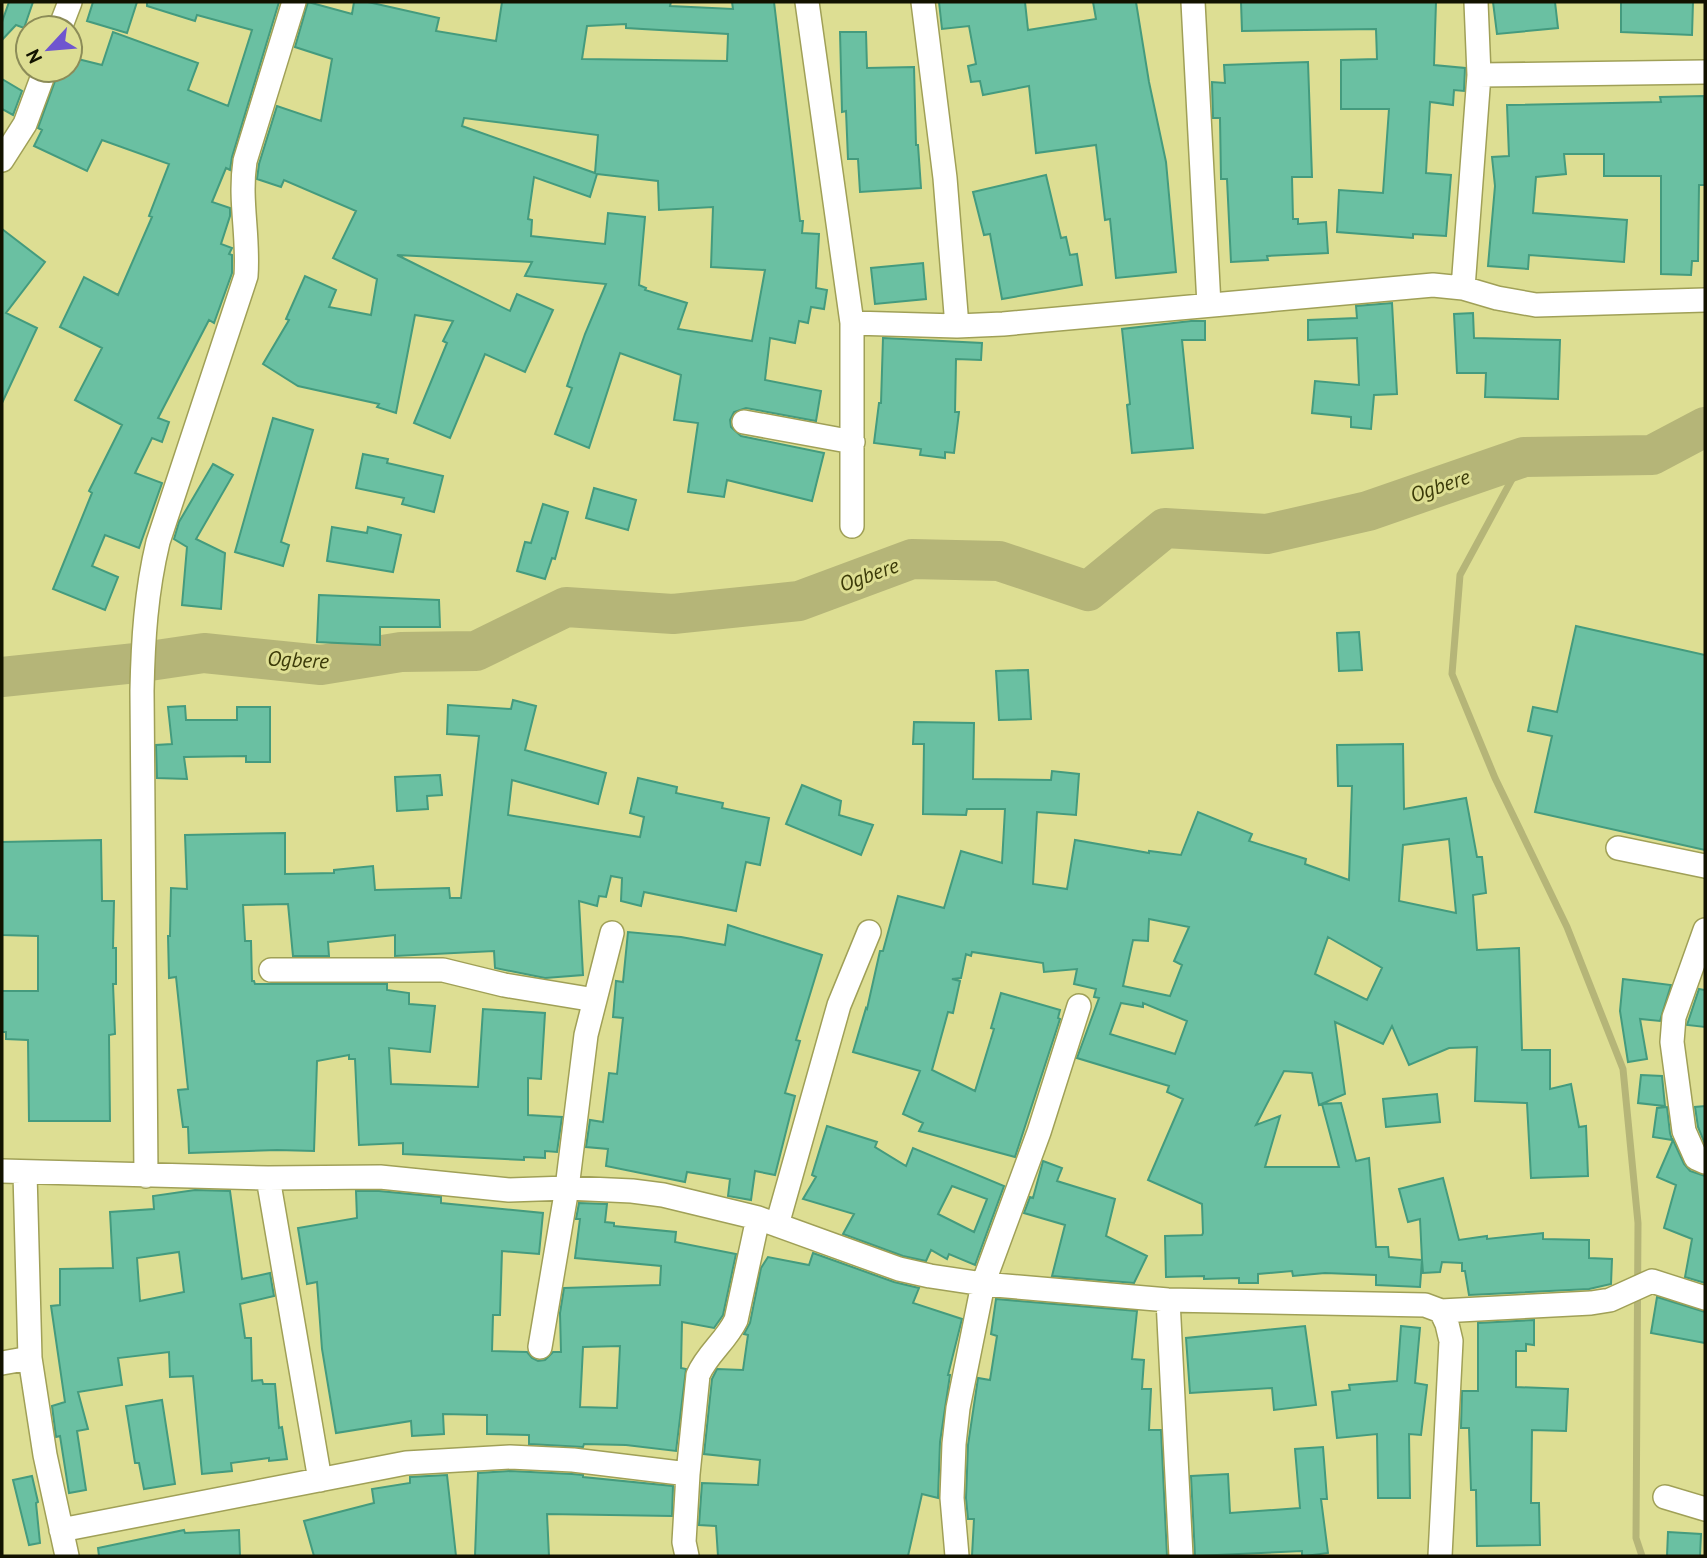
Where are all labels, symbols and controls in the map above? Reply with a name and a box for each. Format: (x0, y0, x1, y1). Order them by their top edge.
north arrow (14, 14, 84, 84)
text: N (20, 46, 47, 67)
water label: Ogbere (1406, 463, 1474, 508)
water label: Ogbere (835, 551, 903, 598)
water label: Ogbere (267, 644, 330, 675)

